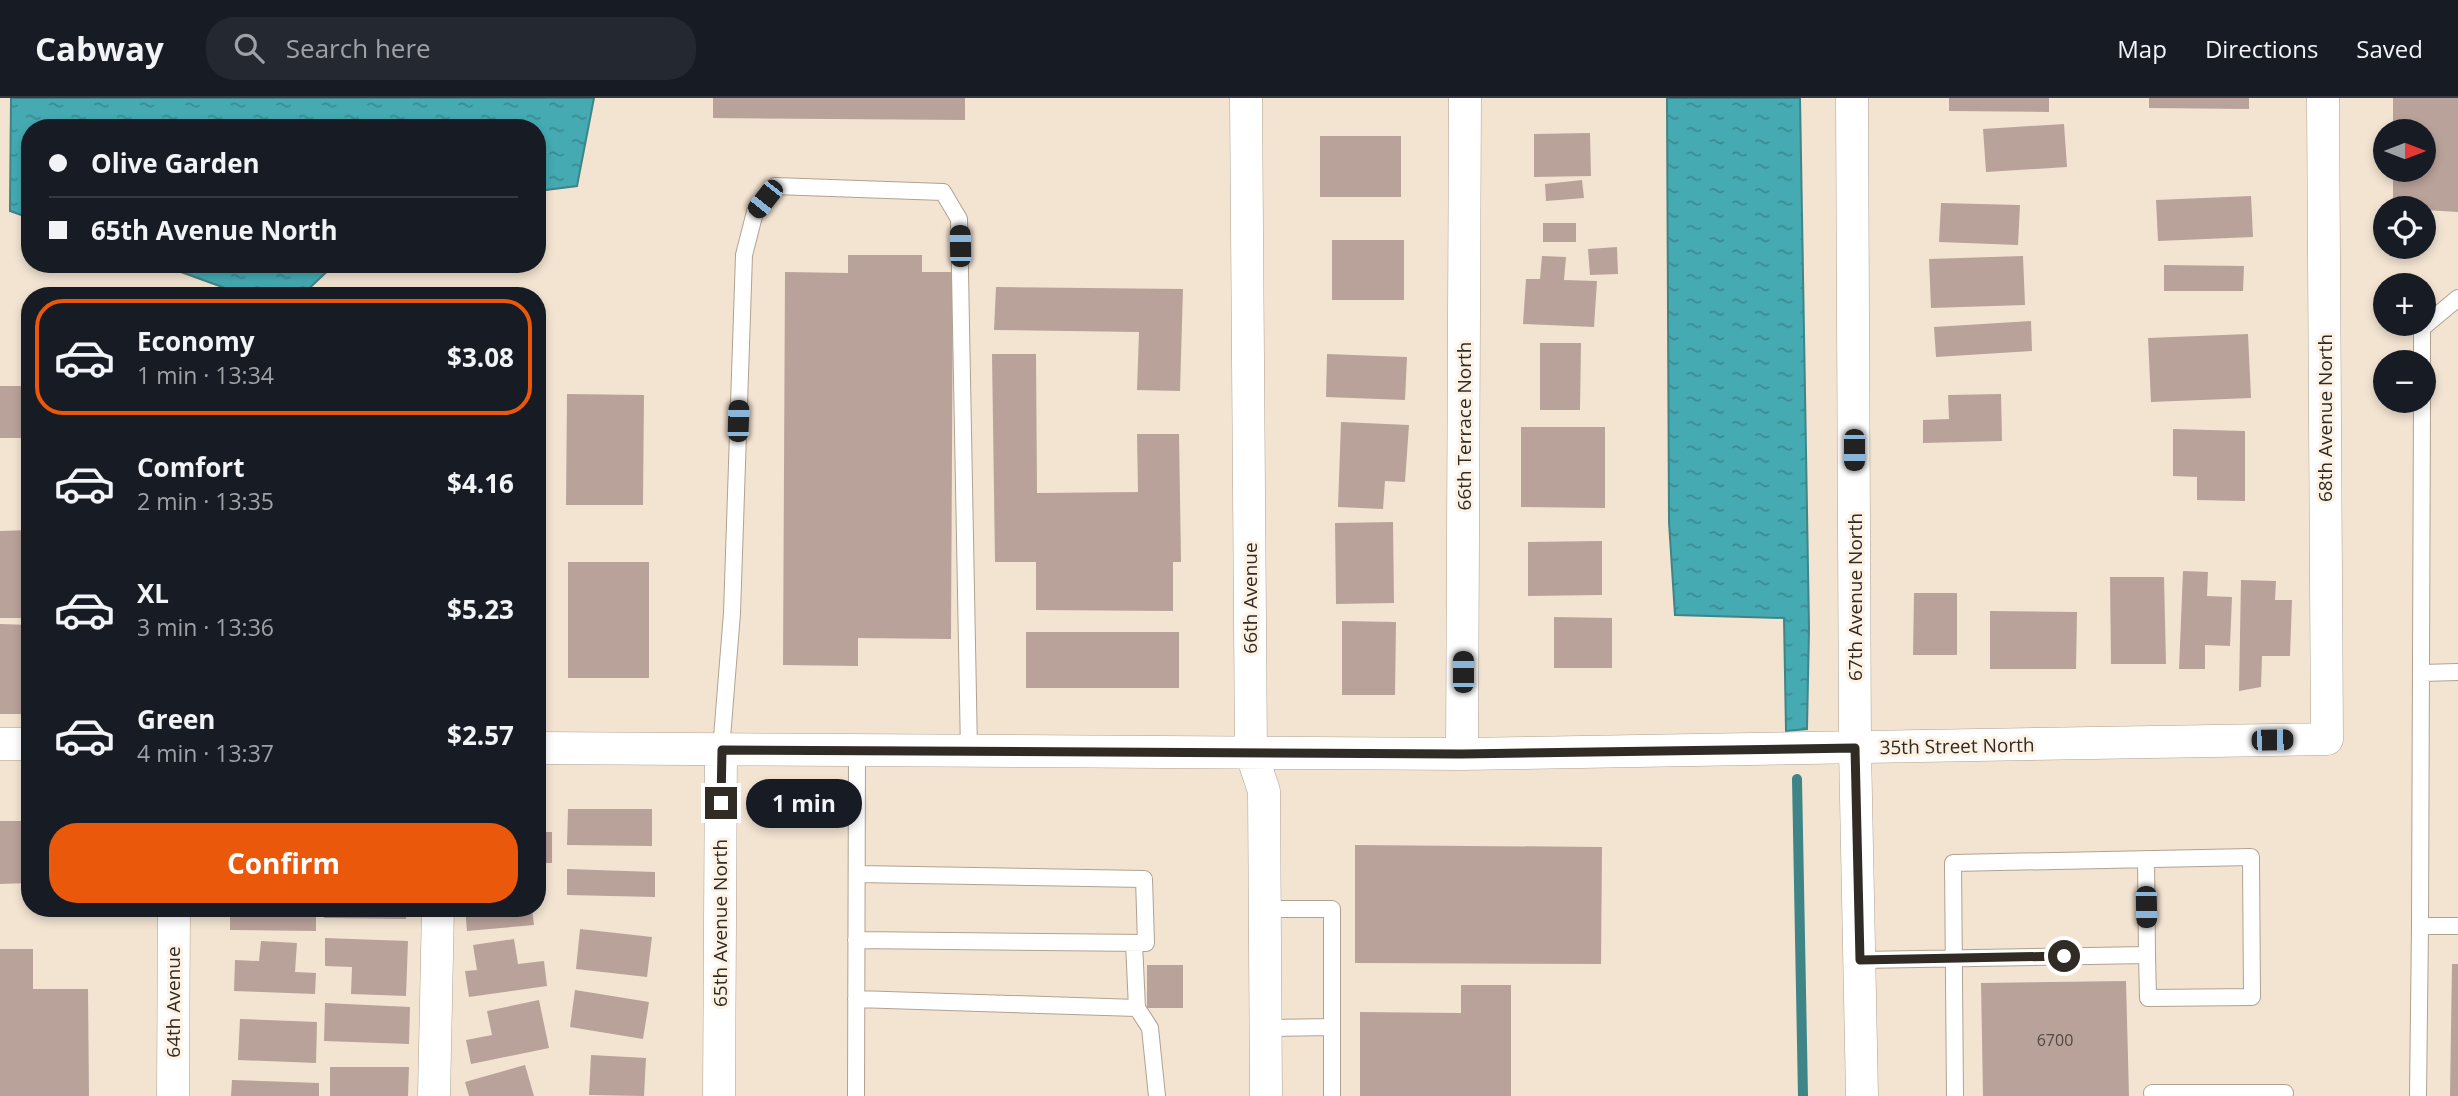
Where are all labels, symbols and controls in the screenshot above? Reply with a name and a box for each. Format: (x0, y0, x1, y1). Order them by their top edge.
search box (206, 17, 696, 80)
text: Cabway (35, 26, 164, 71)
icon: search (230, 29, 268, 67)
text: Search here (286, 30, 431, 66)
text: Map (2117, 32, 2167, 65)
text: Directions (2205, 32, 2318, 65)
text: Saved (2356, 32, 2423, 65)
north arrow (2373, 119, 2436, 182)
map controls (2373, 119, 2436, 413)
text: Olive Garden (91, 145, 260, 181)
car (744, 176, 787, 222)
button: locate (2373, 196, 2436, 259)
text: 65th Avenue North (91, 212, 338, 248)
car (950, 225, 971, 267)
button: + (2373, 273, 2436, 336)
text: Economy (137, 323, 255, 359)
icon: car (53, 326, 116, 389)
street label: 68th Avenue North (2312, 334, 2338, 502)
text: $3.08 (447, 339, 514, 375)
street label: 66th Terrace North (1451, 342, 1477, 510)
button: − (2373, 350, 2436, 413)
text: 1 min · 13:34 (137, 359, 274, 391)
car (727, 400, 750, 442)
car (1844, 429, 1865, 471)
text: Comfort (137, 449, 244, 485)
icon: car (53, 452, 116, 515)
text: $4.16 (447, 465, 514, 501)
text: 2 min · 13:35 (137, 485, 274, 517)
street label: 67th Avenue North (1842, 513, 1868, 681)
street label: 66th Avenue (1237, 542, 1263, 654)
text: XL (137, 575, 169, 611)
icon: car (53, 578, 116, 641)
text: $5.23 (447, 591, 514, 627)
text: 3 min · 13:36 (137, 611, 274, 643)
car (1453, 651, 1474, 693)
text: Green (137, 701, 215, 737)
icon: car (53, 704, 116, 767)
text: $2.57 (447, 717, 514, 753)
car (2251, 729, 2294, 751)
street label: 35th Street North (1879, 732, 2035, 760)
text: 4 min · 13:37 (137, 737, 274, 769)
callout: 1 min (746, 778, 861, 828)
route end (705, 787, 737, 819)
text: 1 min (772, 787, 836, 819)
button: Confirm (49, 823, 518, 903)
street label: 65th Avenue North (707, 839, 733, 1007)
car (2136, 886, 2157, 928)
route start (2048, 940, 2080, 972)
street label: 64th Avenue (160, 946, 186, 1058)
house number: 6700 (2037, 1029, 2073, 1051)

